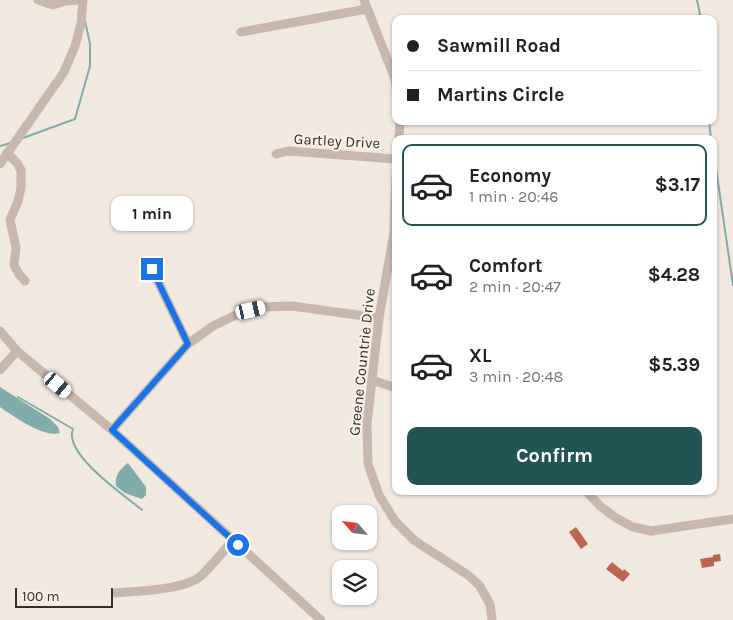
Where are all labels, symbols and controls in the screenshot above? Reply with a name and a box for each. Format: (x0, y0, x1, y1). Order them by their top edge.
text: Sawmill Road (437, 35, 561, 57)
text: Martins Circle (437, 84, 564, 106)
street label: Gartley Drive (293, 130, 381, 152)
icon: car (409, 163, 454, 208)
text: Economy (469, 165, 551, 187)
text: $3.17 (655, 174, 700, 196)
text: 1 min · 20:46 (469, 187, 559, 206)
callout: 1 min (111, 196, 193, 232)
text: 1 min (132, 204, 172, 223)
icon: car (409, 253, 454, 298)
text: Comfort (469, 255, 543, 277)
route end (141, 258, 163, 280)
text: $4.28 (648, 264, 700, 286)
text: 2 min · 20:47 (469, 277, 561, 296)
street label: Greene Countrie Drive (345, 287, 379, 437)
car (234, 299, 267, 321)
icon: car (409, 343, 454, 388)
text: XL (469, 345, 491, 367)
text: $5.39 (648, 354, 700, 376)
text: 3 min · 20:48 (469, 367, 563, 386)
car (41, 370, 74, 400)
button: Confirm (407, 427, 702, 485)
north arrow (332, 505, 378, 550)
map controls (332, 505, 377, 605)
route start (227, 534, 249, 556)
button: layers (332, 560, 377, 605)
scale bar (15, 585, 112, 608)
text: 100 m (22, 588, 60, 605)

